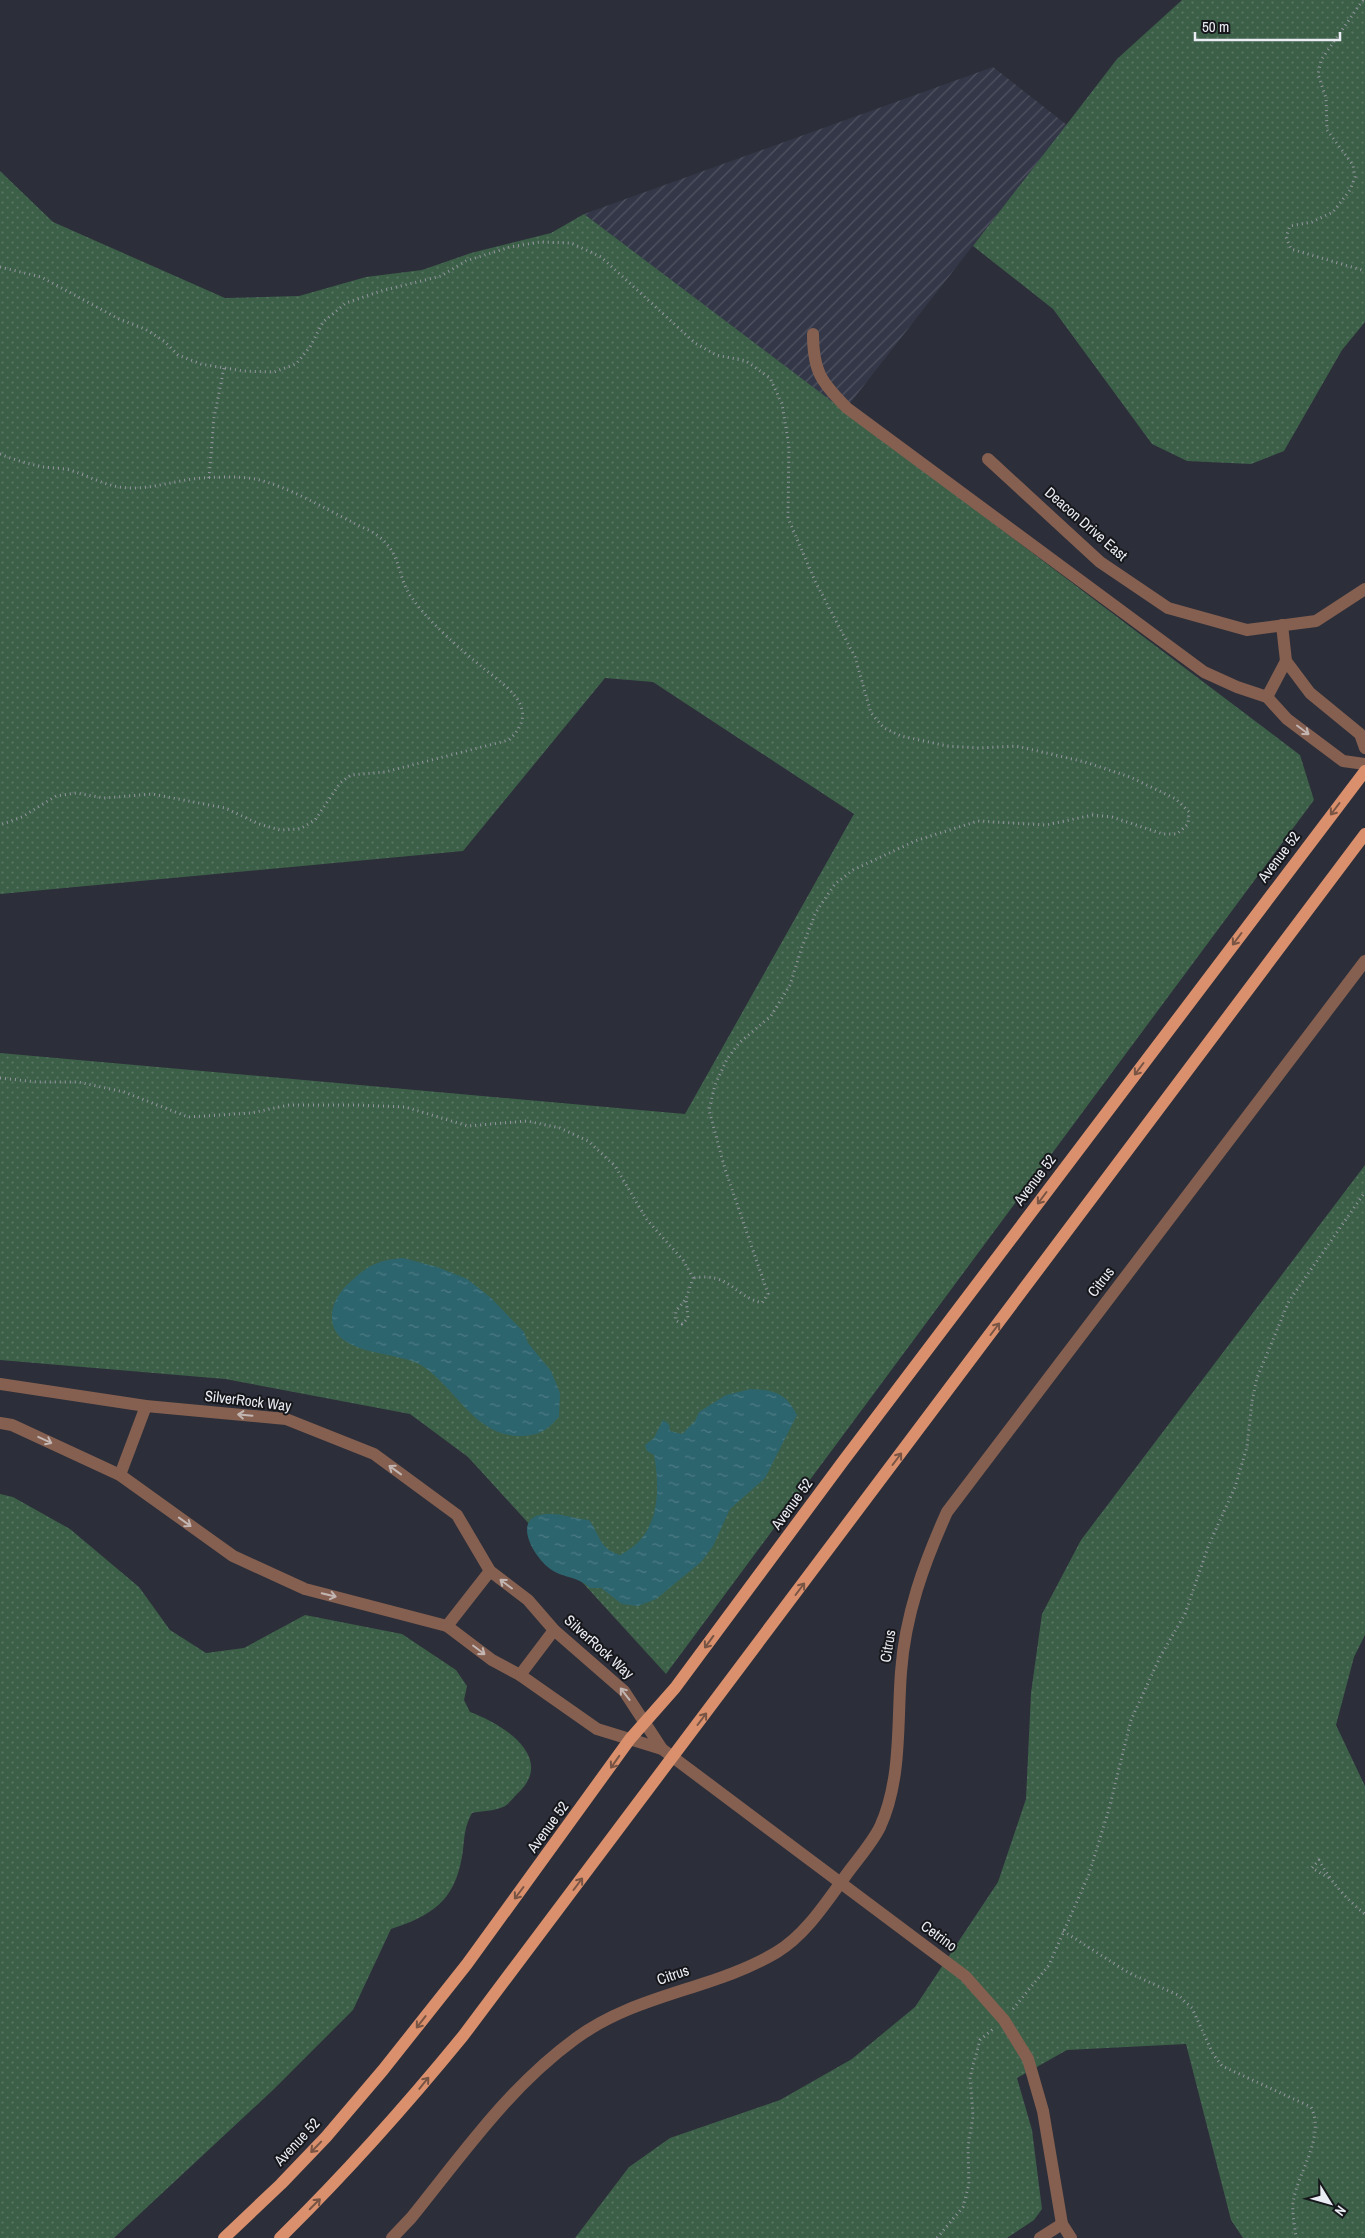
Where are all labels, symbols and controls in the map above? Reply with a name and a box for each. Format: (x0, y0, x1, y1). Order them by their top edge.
scale bar (1195, 10, 1340, 42)
text: 50 m (1202, 16, 1229, 37)
street label: Deacon Drive East (1040, 482, 1133, 566)
one-way arrow (1296, 725, 1309, 736)
one-way arrow (1330, 802, 1341, 815)
street label: Avenue 52 (1252, 827, 1305, 887)
one-way arrow (1232, 932, 1242, 946)
one-way arrow (1134, 1062, 1145, 1075)
street label: Avenue 52 (1008, 1150, 1061, 1210)
one-way arrow (1036, 1191, 1047, 1204)
street label: Citrus (1082, 1262, 1119, 1301)
one-way arrow (990, 1322, 1000, 1336)
street label: SilverRock Way (204, 1385, 293, 1416)
one-way arrow (237, 1411, 253, 1420)
one-way arrow (37, 1436, 52, 1446)
one-way arrow (892, 1453, 903, 1466)
one-way arrow (389, 1464, 402, 1475)
street label: Avenue 52 (765, 1474, 817, 1534)
one-way arrow (178, 1516, 191, 1527)
one-way arrow (499, 1579, 513, 1589)
one-way arrow (795, 1582, 805, 1596)
one-way arrow (320, 1591, 336, 1600)
street label: SilverRock Way (560, 1610, 639, 1684)
street label: Citrus (875, 1628, 900, 1664)
one-way arrow (704, 1635, 715, 1648)
one-way arrow (472, 1644, 485, 1655)
one-way arrow (620, 1687, 630, 1701)
one-way arrow (697, 1713, 708, 1726)
one-way arrow (610, 1754, 620, 1768)
street label: Avenue 52 (521, 1797, 573, 1857)
one-way arrow (573, 1878, 584, 1891)
one-way arrow (514, 1886, 525, 1899)
street label: Cetrino (917, 1915, 962, 1956)
street label: Citrus (654, 1959, 692, 1990)
one-way arrow (415, 2015, 426, 2028)
one-way arrow (418, 2077, 429, 2090)
street label: Avenue 52 (268, 2113, 324, 2171)
one-way arrow (310, 2140, 322, 2153)
north arrow (1305, 2178, 1355, 2228)
one-way arrow (309, 2198, 321, 2210)
text: N (1331, 2202, 1350, 2220)

